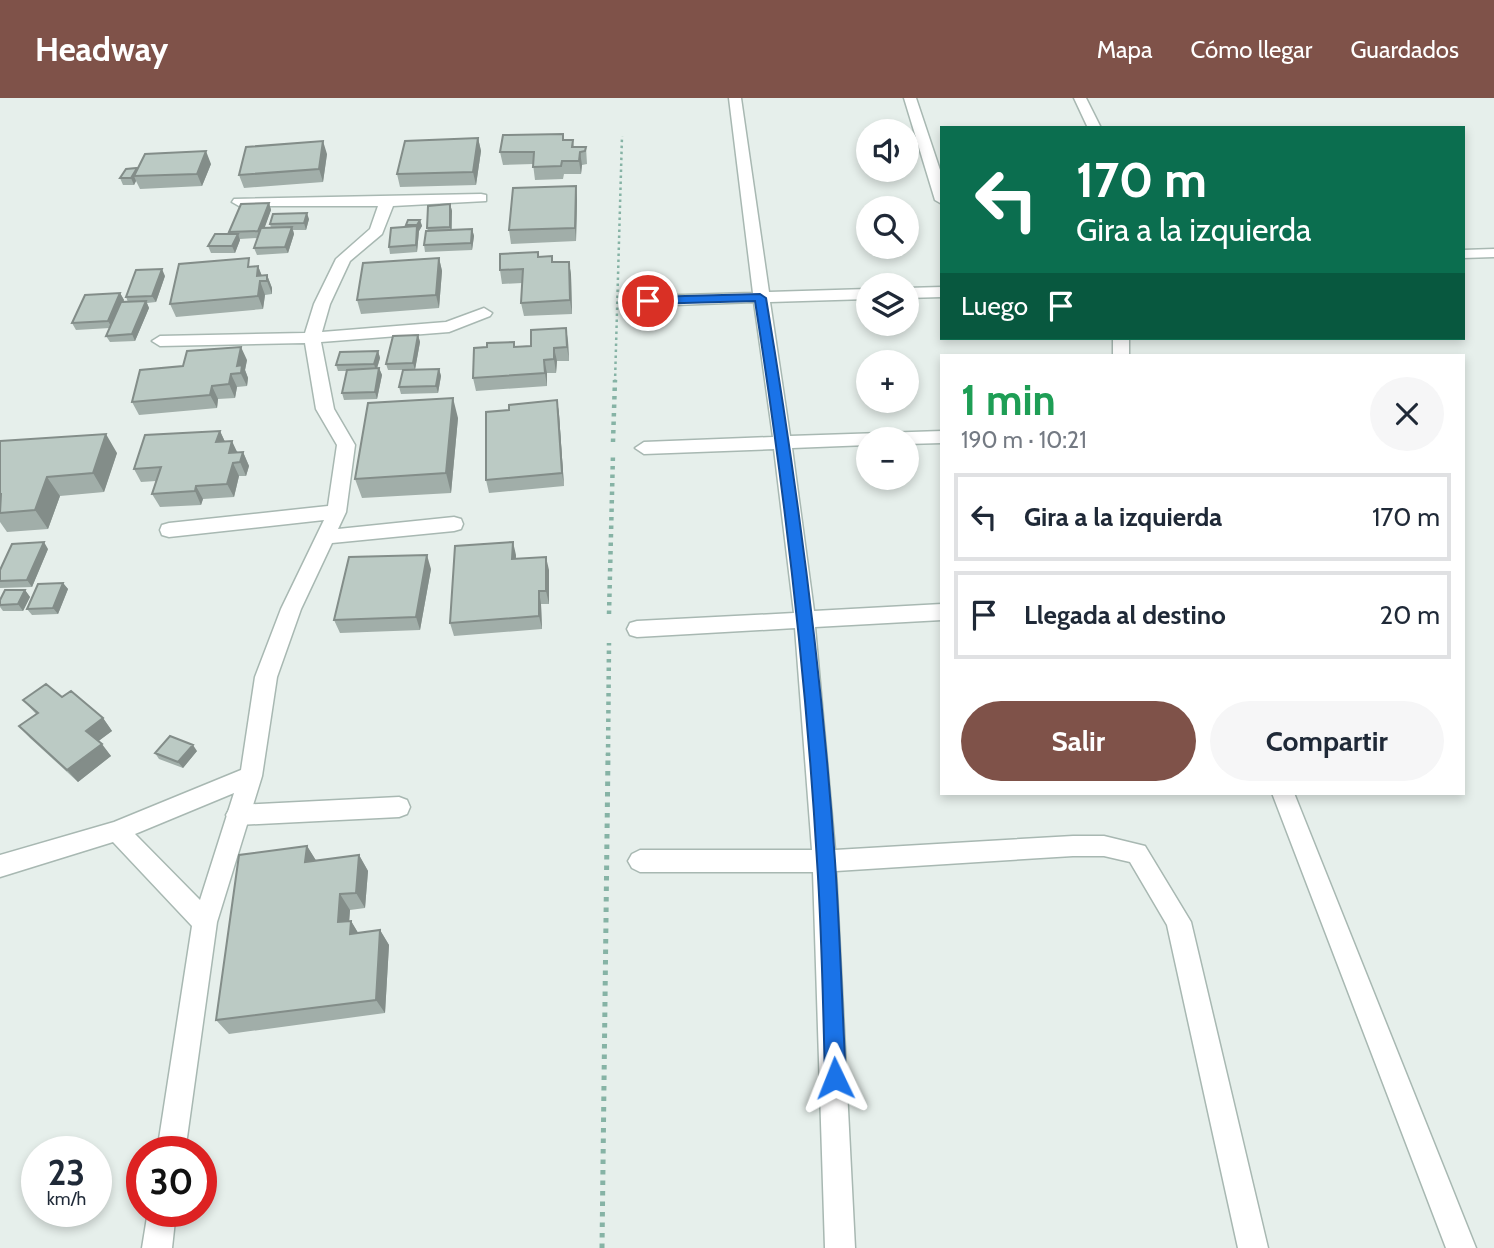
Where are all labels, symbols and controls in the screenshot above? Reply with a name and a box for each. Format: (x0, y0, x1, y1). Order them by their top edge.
text: Headway (35, 29, 168, 69)
text: Mapa (1097, 35, 1153, 64)
text: Cómo llegar (1191, 35, 1312, 64)
text: Guardados (1350, 35, 1459, 64)
map controls (856, 119, 919, 490)
button: sound (856, 119, 919, 182)
text: 170 m (1076, 150, 1207, 209)
icon: left (961, 154, 1052, 245)
button: search (856, 196, 919, 259)
text: Gira a la izquierda (1076, 210, 1311, 249)
pin (618, 271, 678, 331)
button: layers (856, 273, 919, 336)
icon: arrive (629, 282, 667, 320)
icon: arrive (1042, 287, 1080, 325)
text: Luego (961, 290, 1028, 322)
button: + (856, 350, 919, 413)
text: 1 min (961, 374, 1056, 426)
button: close (1370, 377, 1444, 451)
text: 190 m · 10:21 (961, 426, 1087, 454)
button: − (856, 427, 919, 490)
icon: left (965, 498, 1003, 536)
text: Gira a la izquierda (1024, 501, 1222, 533)
text: 170 m (1372, 501, 1440, 533)
icon: arrive (965, 596, 1003, 634)
text: Llegada al destino (1024, 599, 1226, 631)
text: 20 m (1380, 599, 1440, 631)
button: Salir (961, 701, 1196, 781)
button: Compartir (1210, 701, 1444, 781)
position arrow (798, 1041, 872, 1115)
speed limit sign: 30 (126, 1136, 217, 1227)
text: 23 (48, 1151, 85, 1194)
text: km/h (47, 1188, 86, 1210)

